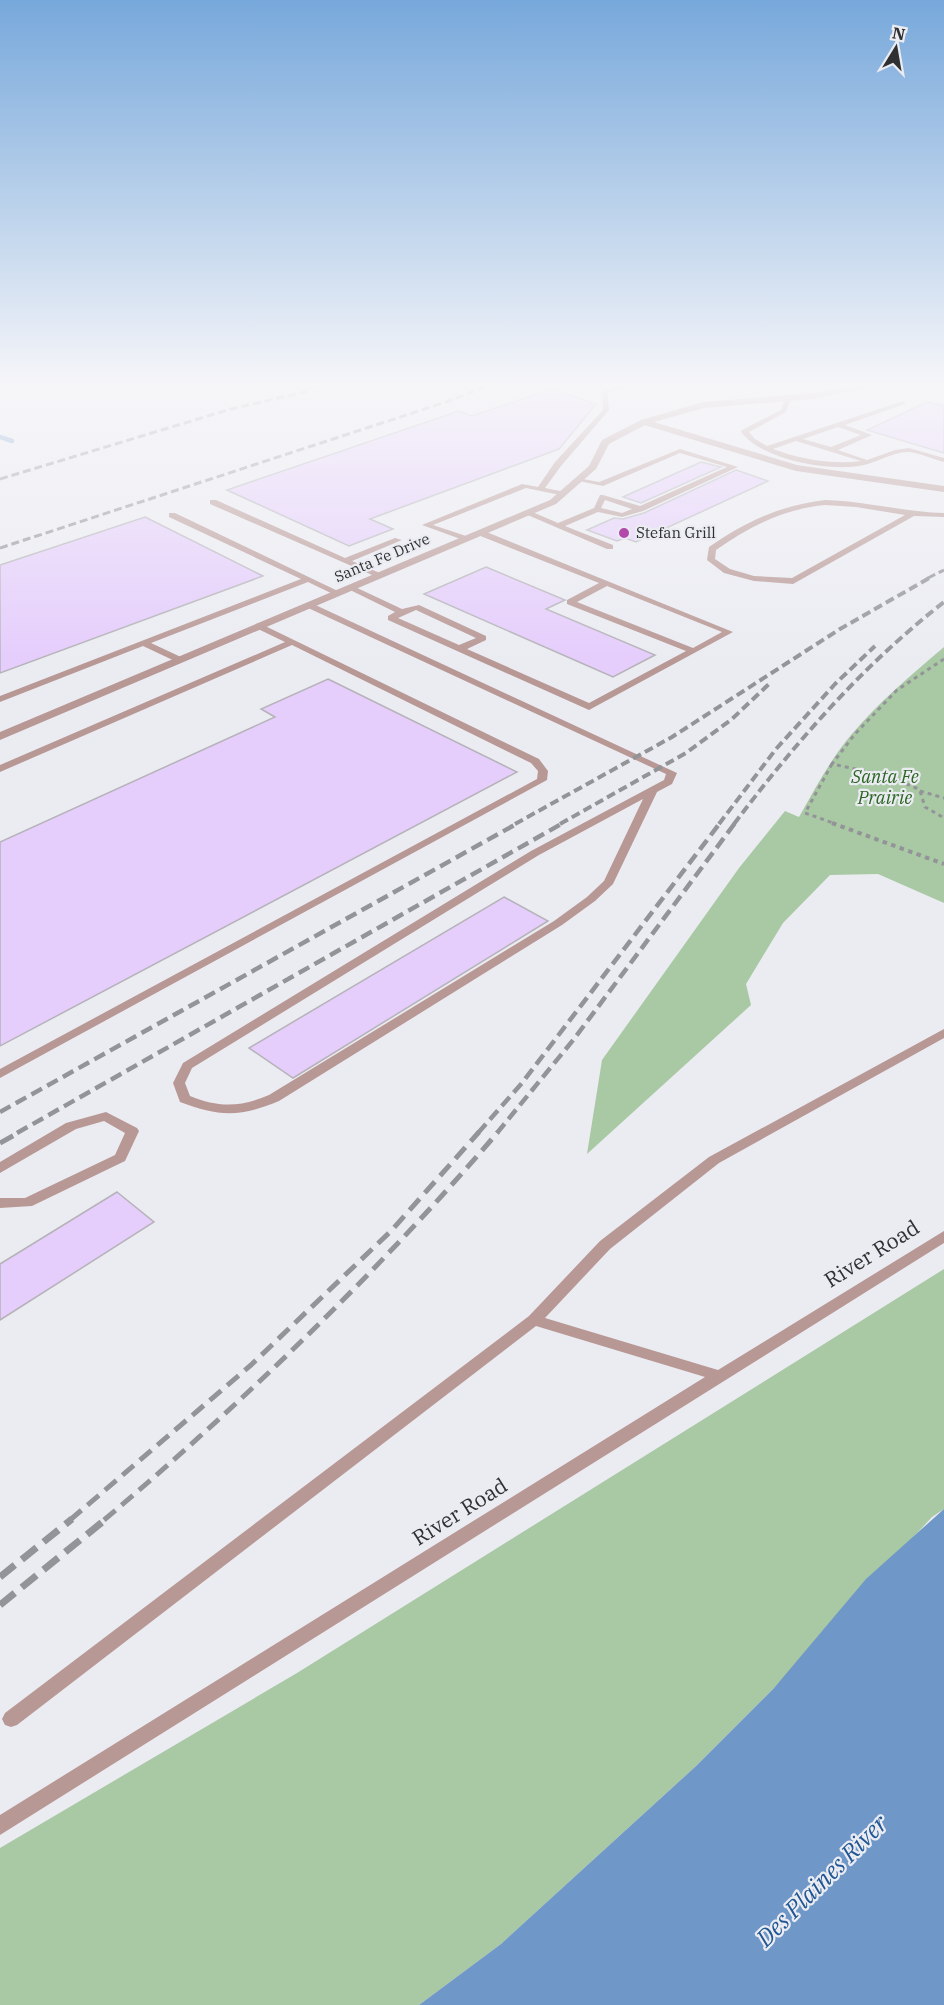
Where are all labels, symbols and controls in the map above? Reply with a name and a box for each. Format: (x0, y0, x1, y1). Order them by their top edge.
north arrow (866, 18, 926, 78)
text: N (891, 22, 907, 44)
place label: Stefan Grill (636, 523, 716, 542)
marker: Stefan Grill (617, 526, 631, 540)
street label: Santa Fe Drive (331, 529, 432, 586)
park label: Santa Fe Prairie (850, 765, 919, 809)
street label: River Road (819, 1213, 925, 1293)
street label: River Road (407, 1471, 513, 1551)
water label: Des Plaines River (748, 1806, 895, 1954)

